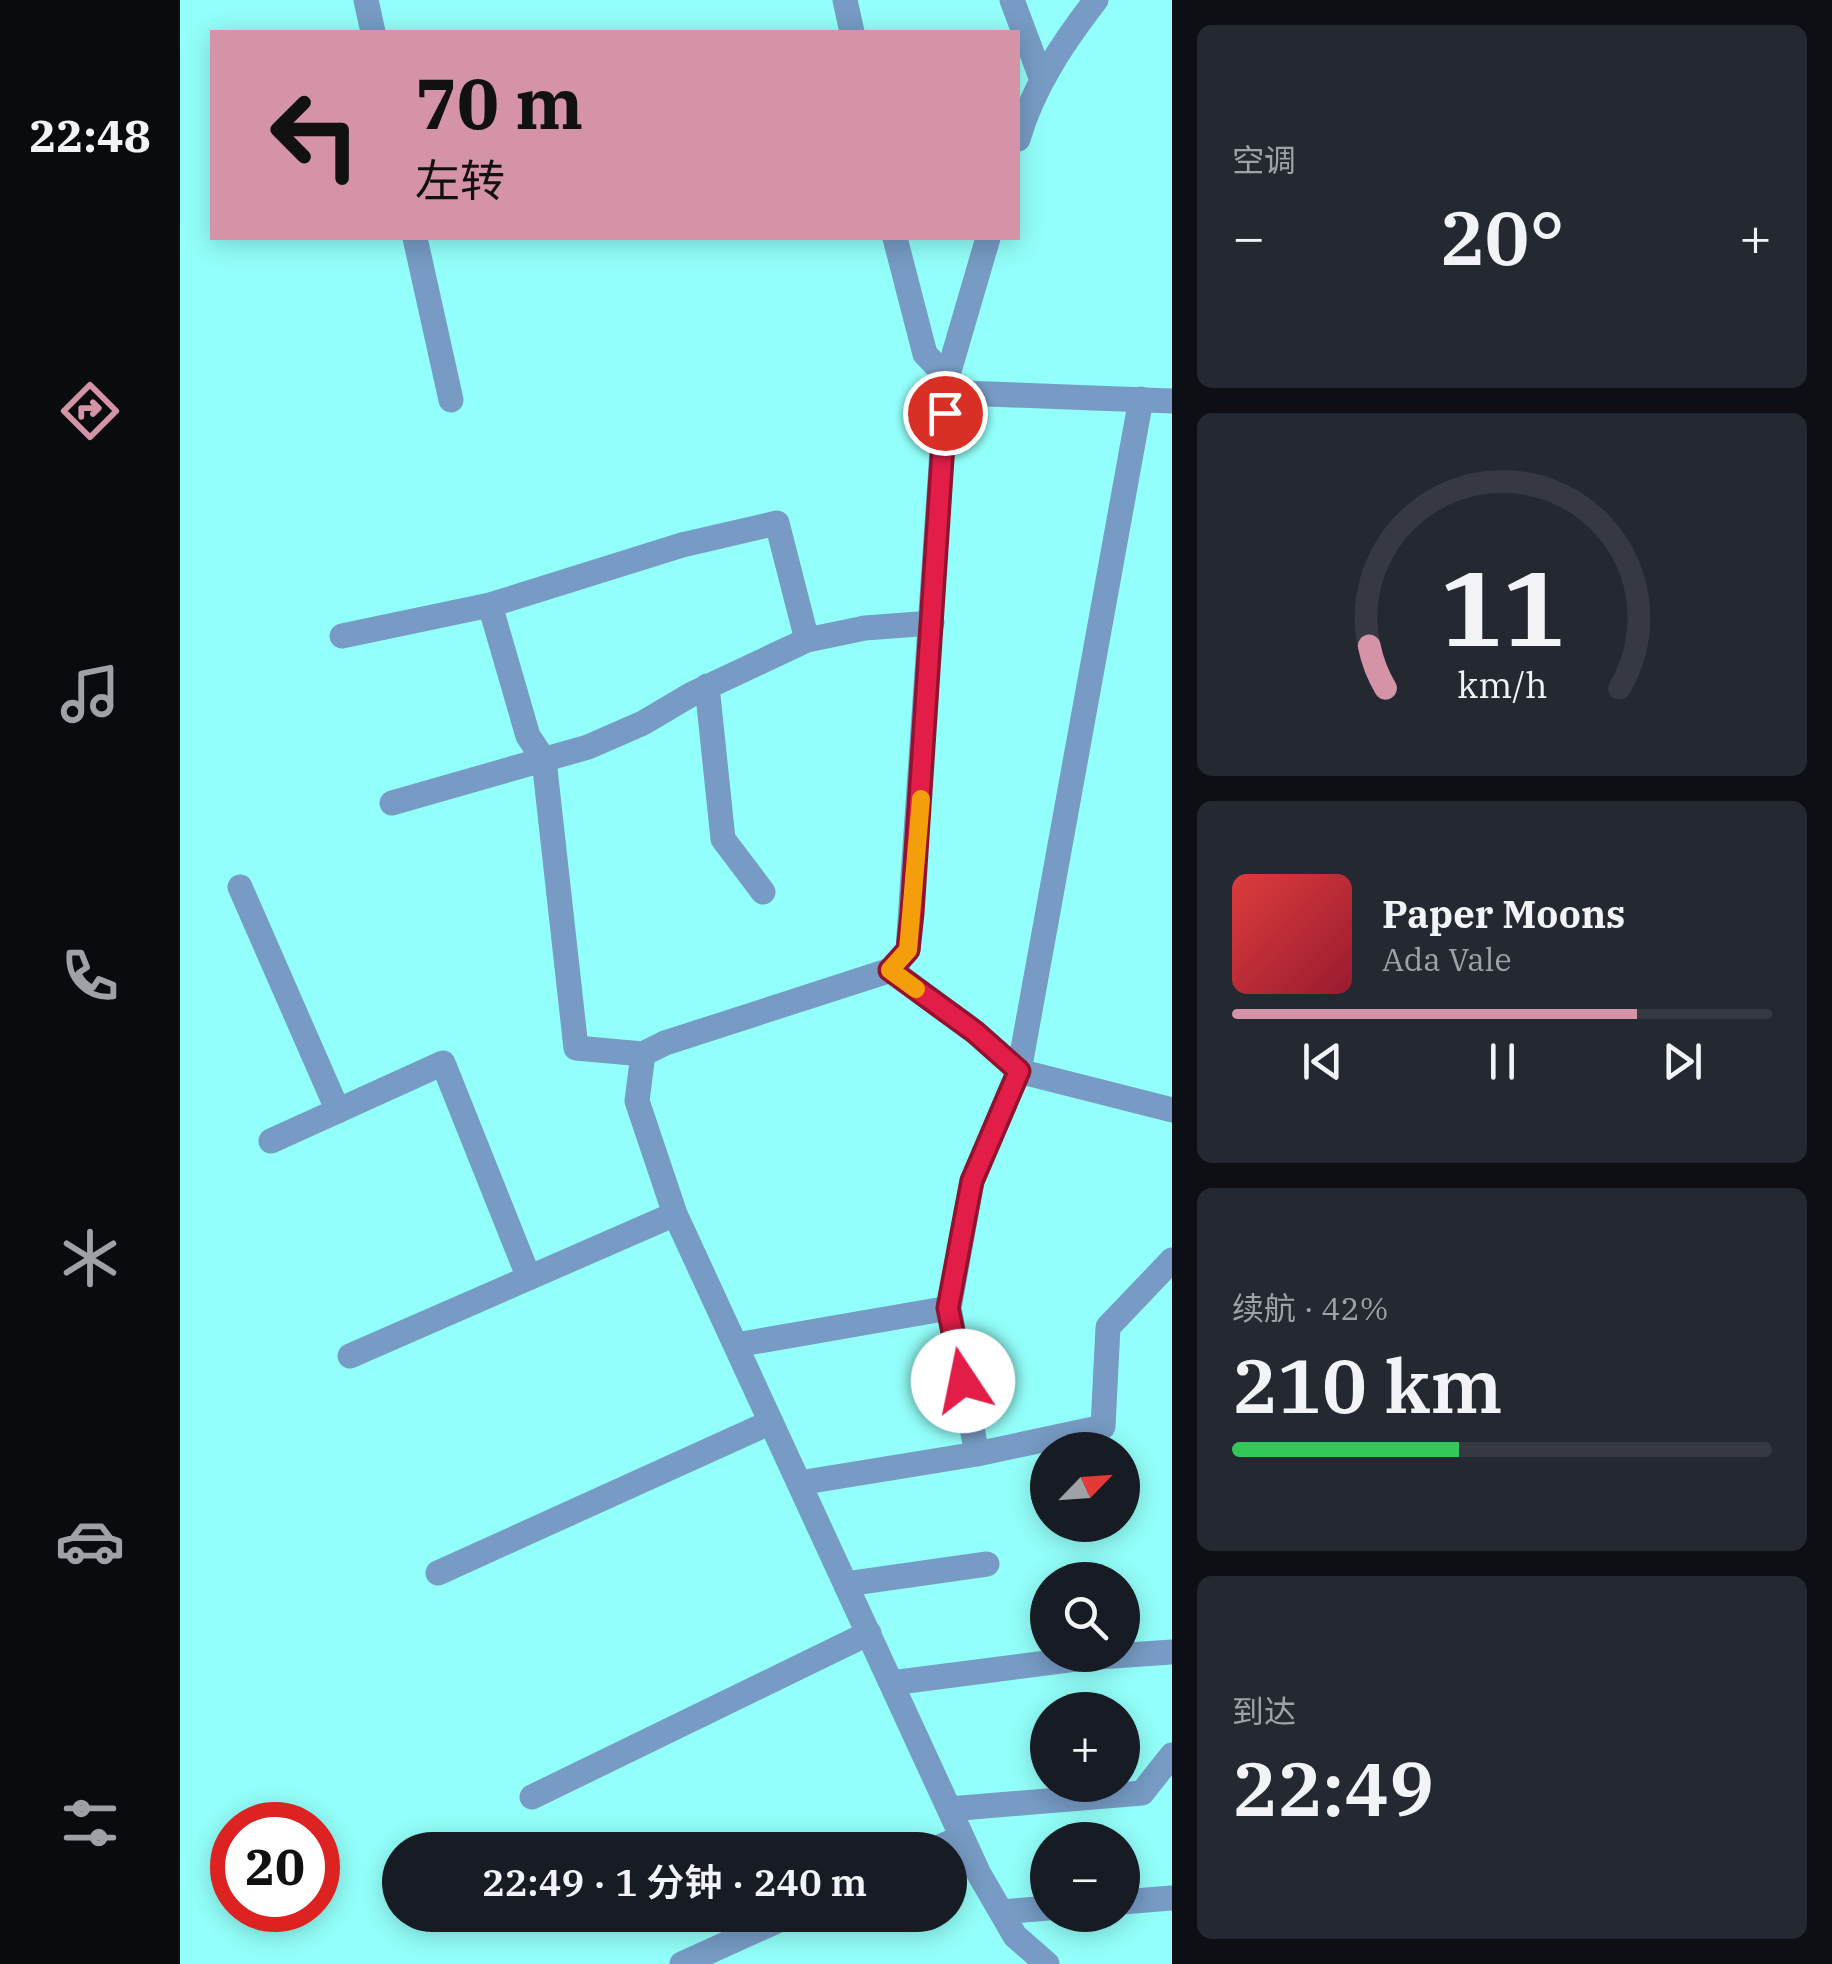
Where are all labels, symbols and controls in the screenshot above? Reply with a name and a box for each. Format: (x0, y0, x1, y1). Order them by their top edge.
text: 70 m (415, 57, 583, 148)
icon: left (250, 70, 380, 200)
text: 22:48 (29, 106, 151, 164)
text: 空调 (1232, 139, 1296, 181)
text: 左转 (415, 151, 505, 209)
text: 20° (1439, 188, 1565, 286)
text: − (1232, 201, 1265, 272)
text: + (1739, 201, 1772, 272)
pin (903, 371, 988, 456)
icon: directions (55, 376, 125, 446)
icon: arrive (918, 386, 973, 441)
text: 11 (1440, 539, 1564, 675)
icon: music (55, 659, 125, 729)
text: km/h (1457, 661, 1547, 708)
text: Paper Moons (1382, 889, 1625, 938)
text: Ada Vale (1382, 938, 1512, 980)
icon: phone (55, 941, 125, 1011)
icon: previous (1295, 1034, 1350, 1089)
icon: pause (1475, 1034, 1530, 1089)
icon: next (1655, 1034, 1710, 1089)
icon: climate (55, 1223, 125, 1293)
text: 续航 · 42% (1232, 1287, 1389, 1329)
position arrow (911, 1329, 1015, 1433)
text: 210 km (1232, 1336, 1503, 1434)
north arrow (1030, 1432, 1140, 1542)
map controls (1030, 1432, 1140, 1932)
icon: car (55, 1506, 125, 1576)
button: search (1030, 1562, 1140, 1672)
text: 到达 (1232, 1690, 1296, 1732)
button: + (1030, 1692, 1140, 1802)
text: 22:49 (1232, 1739, 1434, 1837)
icon: filters (55, 1788, 125, 1858)
speed limit sign: 20 (210, 1802, 340, 1932)
button: − (1030, 1822, 1140, 1932)
text: 22:49 · 1 分钟 · 240 m (482, 1857, 867, 1906)

